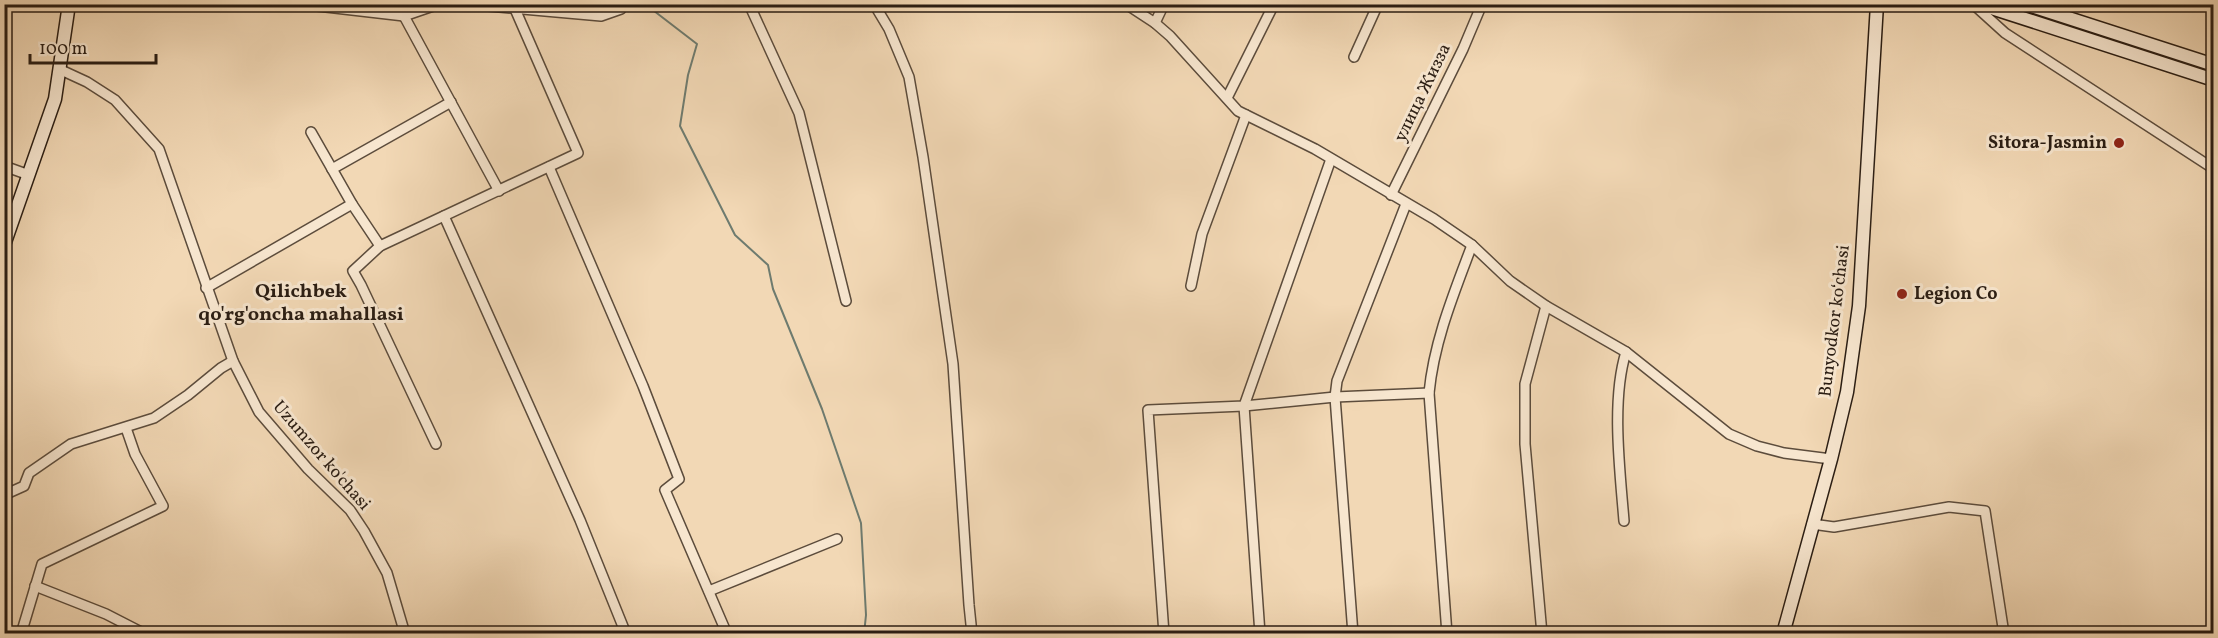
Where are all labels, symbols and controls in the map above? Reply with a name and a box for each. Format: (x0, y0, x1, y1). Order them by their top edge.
scale bar (30, 27, 156, 65)
text: 100 m (39, 37, 88, 62)
street label: улица Жизза (1388, 40, 1458, 146)
place label: Sitora-Jasmin (1988, 131, 2107, 156)
marker: Sitora-Jasmin (2112, 136, 2126, 150)
street label: Bunyodkor koʻchasi (1813, 243, 1857, 399)
district label: Qilichbek qo'rg'oncha mahallasi (198, 278, 404, 329)
place label: Legion Co (1914, 282, 1998, 307)
marker: Legion Co (1895, 287, 1909, 301)
street label: Uzumzor ko'chasi (266, 396, 376, 516)

